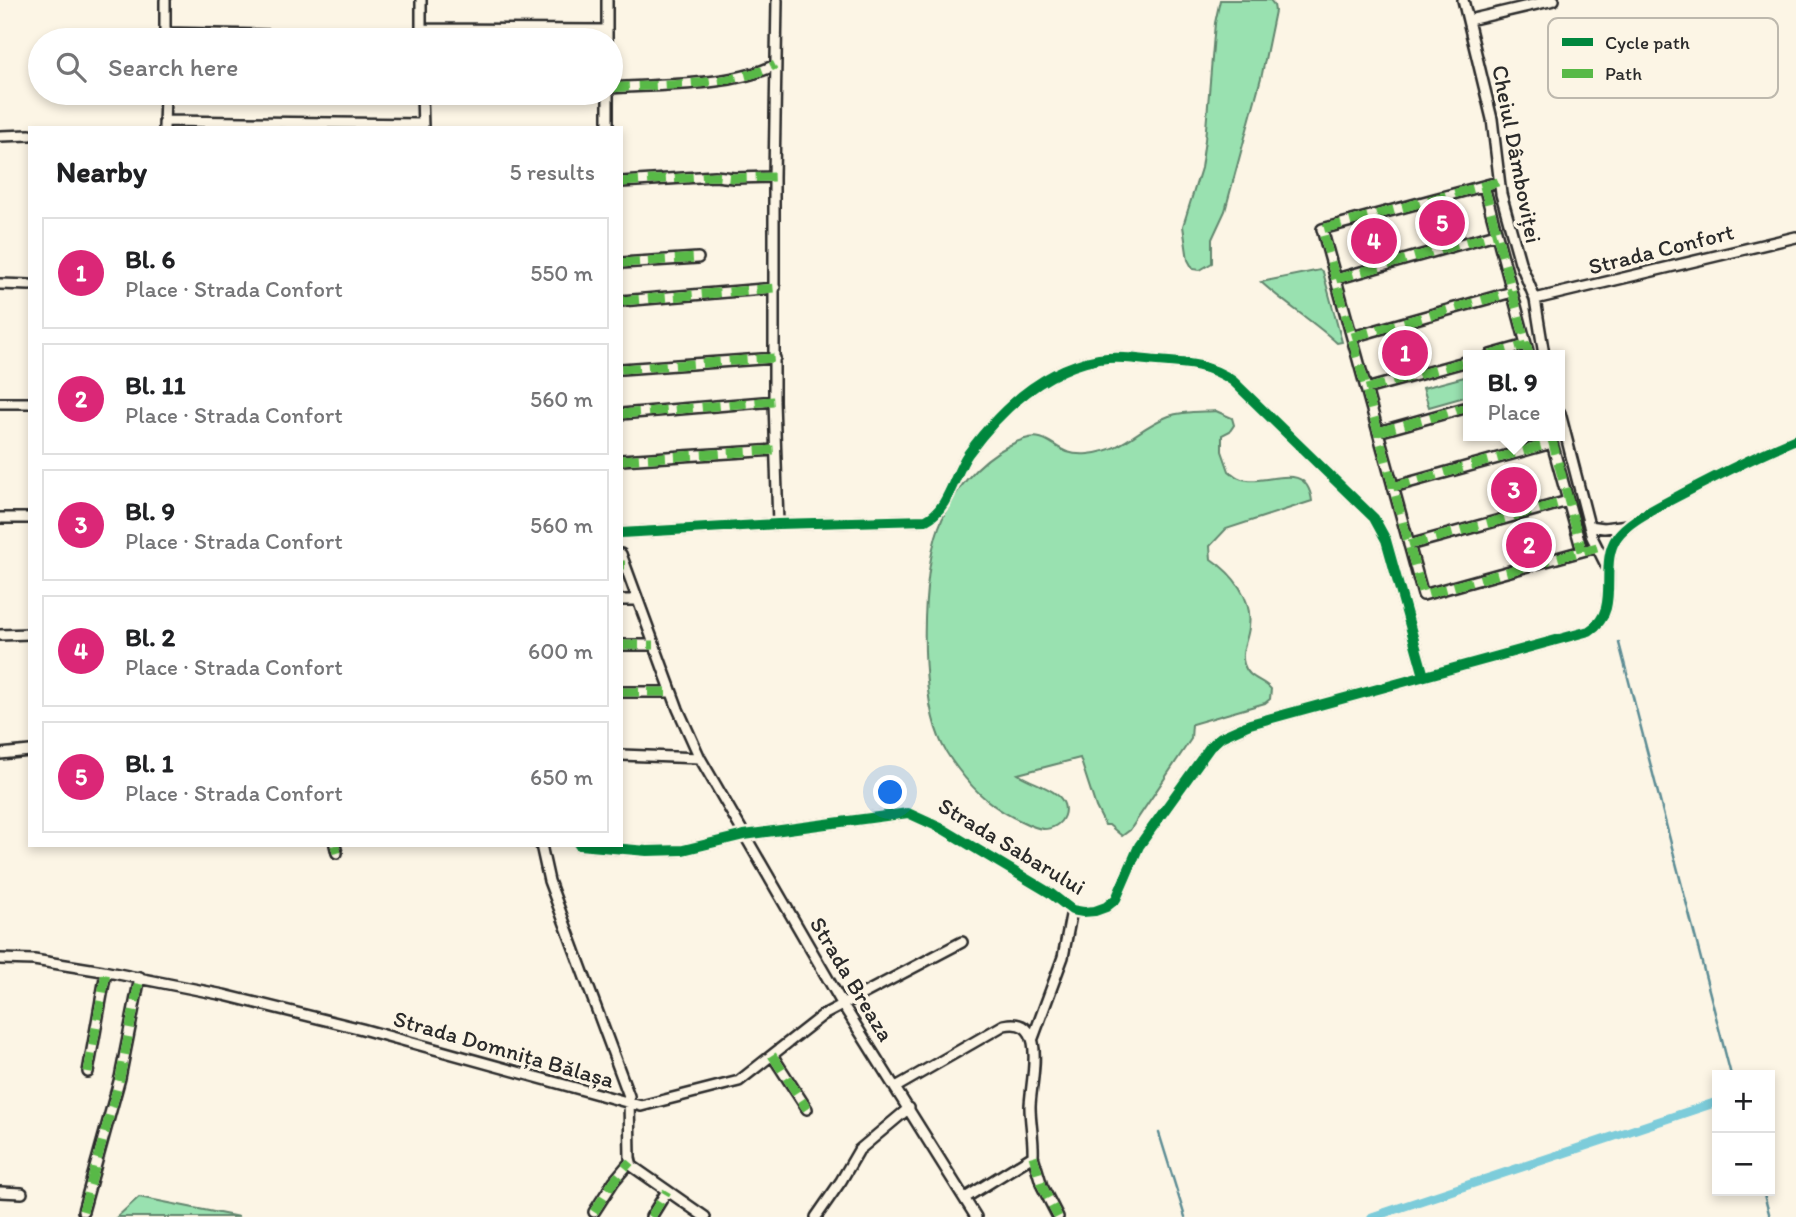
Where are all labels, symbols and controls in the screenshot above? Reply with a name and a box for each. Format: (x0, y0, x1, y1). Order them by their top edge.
legend (1548, 18, 1778, 98)
search box (28, 28, 623, 105)
text: Cycle path (1605, 31, 1690, 54)
icon: search (52, 48, 90, 86)
text: Search here (108, 51, 238, 83)
text: Path (1605, 62, 1642, 85)
street label: Cheiul Dâmboviței (1486, 63, 1548, 245)
text: Nearby (56, 153, 147, 190)
text: 5 results (509, 158, 595, 186)
pin: 5 (1419, 197, 1465, 249)
pin: 4 (1351, 215, 1397, 267)
street label: Strada Confort (1585, 217, 1737, 281)
text: Bl. 6 (125, 243, 175, 275)
text: 1 (76, 259, 86, 287)
text: 550 m (530, 259, 593, 287)
text: Place · Strada Confort (125, 275, 343, 303)
pin: 1 (1382, 327, 1428, 379)
popup (1463, 350, 1565, 441)
text: Bl. 9 (1487, 366, 1537, 398)
text: Bl. 11 (125, 369, 186, 401)
text: 2 (75, 385, 87, 413)
text: 560 m (530, 385, 593, 413)
text: Place (1487, 398, 1541, 426)
text: Place · Strada Confort (125, 401, 343, 429)
pin: 3 (1491, 464, 1537, 516)
text: Bl. 9 (125, 495, 175, 527)
text: 3 (75, 511, 87, 539)
text: 560 m (530, 511, 593, 539)
pin: 2 (1506, 519, 1552, 571)
text: Place · Strada Confort (125, 527, 343, 555)
text: Bl. 2 (125, 621, 175, 653)
text: 4 (74, 637, 88, 665)
text: 600 m (528, 637, 593, 665)
text: Place · Strada Confort (125, 653, 343, 681)
text: Bl. 1 (125, 747, 173, 779)
text: 5 (75, 763, 87, 791)
text: 650 m (530, 763, 593, 791)
your location (873, 775, 907, 809)
text: Place · Strada Confort (125, 779, 343, 807)
street label: Strada Sabarului (933, 791, 1091, 901)
street label: Strada Breaza (804, 912, 900, 1046)
street label: Strada Domnița Bălașa (390, 1004, 618, 1094)
map controls (1712, 1070, 1775, 1196)
button: + (1712, 1070, 1775, 1133)
button: − (1712, 1133, 1775, 1196)

